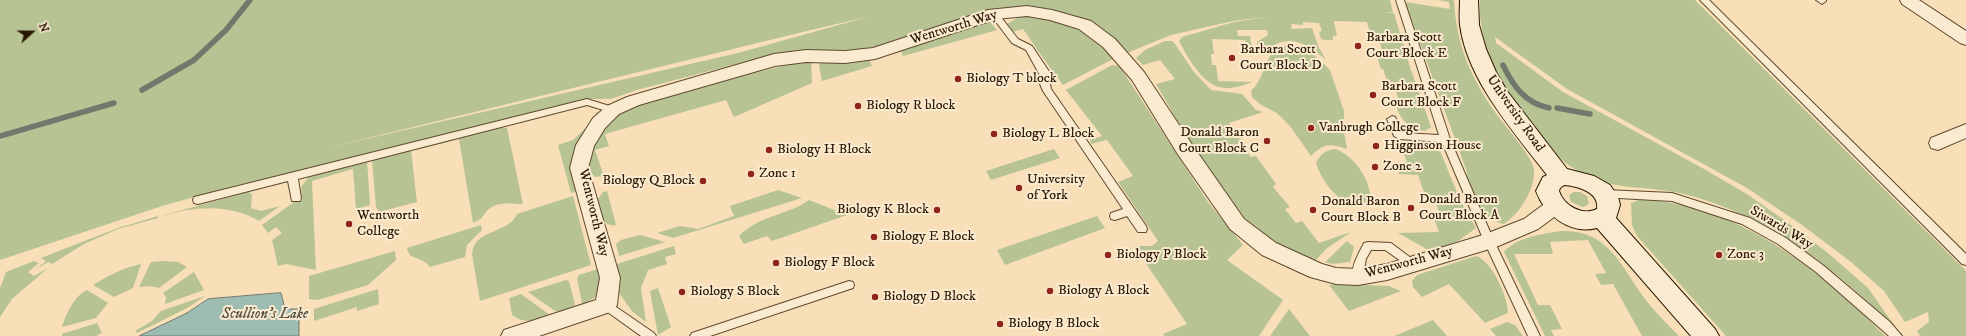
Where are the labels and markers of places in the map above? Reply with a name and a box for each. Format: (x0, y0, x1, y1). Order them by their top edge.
place label: Barbara Scott Court Block E (1366, 30, 1447, 62)
marker: Barbara Scott Court Block E (1353, 41, 1363, 51)
place label: Barbara Scott Court Block D (1240, 42, 1322, 74)
marker: Barbara Scott Court Block D (1227, 53, 1237, 63)
place label: Biology T block (966, 71, 1057, 87)
marker: Biology T block (953, 74, 963, 84)
place label: Barbara Scott Court Block F (1381, 79, 1461, 112)
marker: Barbara Scott Court Block F (1368, 90, 1378, 100)
place label: Biology R block (866, 98, 955, 114)
marker: Biology R block (853, 101, 863, 111)
place label: Vanbrugh College (1319, 120, 1419, 136)
marker: Vanbrugh College (1306, 123, 1316, 133)
place label: Donald Baron Court Block C (1178, 125, 1259, 158)
place label: Biology L Block (1002, 126, 1095, 142)
marker: Biology L Block (989, 129, 999, 139)
marker: Donald Baron Court Block C (1262, 136, 1272, 146)
place label: Higginson House (1384, 138, 1481, 154)
marker: Higginson House (1371, 141, 1381, 151)
place label: Biology H Block (777, 142, 871, 158)
marker: Biology H Block (764, 145, 774, 155)
place label: Zone 2 (1383, 159, 1422, 175)
marker: Zone 2 (1370, 162, 1380, 172)
place label: Zone 1 (759, 166, 796, 182)
marker: Zone 1 (746, 169, 756, 179)
place label: University of York (1027, 172, 1085, 204)
place label: Biology Q Block (602, 173, 695, 189)
marker: Biology Q Block (698, 176, 708, 186)
marker: University of York (1014, 183, 1024, 193)
place label: Donald Baron Court Block A (1419, 192, 1499, 224)
place label: Donald Baron Court Block B (1321, 194, 1401, 226)
place label: Biology K Block (837, 202, 929, 218)
marker: Donald Baron Court Block A (1406, 203, 1416, 213)
marker: Biology K Block (932, 205, 942, 215)
marker: Donald Baron Court Block B (1308, 205, 1318, 215)
place label: Wentworth College (357, 208, 419, 240)
marker: Wentworth College (344, 219, 354, 229)
place label: Biology E Block (882, 229, 974, 245)
marker: Biology E Block (869, 232, 879, 242)
place label: Biology P Block (1116, 247, 1207, 263)
place label: Zone 3 (1727, 247, 1764, 263)
marker: Biology P Block (1103, 250, 1113, 260)
marker: Zone 3 (1714, 250, 1724, 260)
place label: Biology F Block (784, 255, 875, 271)
marker: Biology F Block (771, 258, 781, 268)
place label: Biology A Block (1058, 283, 1149, 299)
place label: Biology S Block (690, 284, 780, 300)
marker: Biology A Block (1045, 286, 1055, 296)
marker: Biology S Block (677, 287, 687, 297)
place label: Biology D Block (883, 289, 976, 305)
marker: Biology D Block (870, 292, 880, 302)
place label: Biology B Block (1008, 316, 1099, 332)
marker: Biology B Block (995, 319, 1005, 329)

